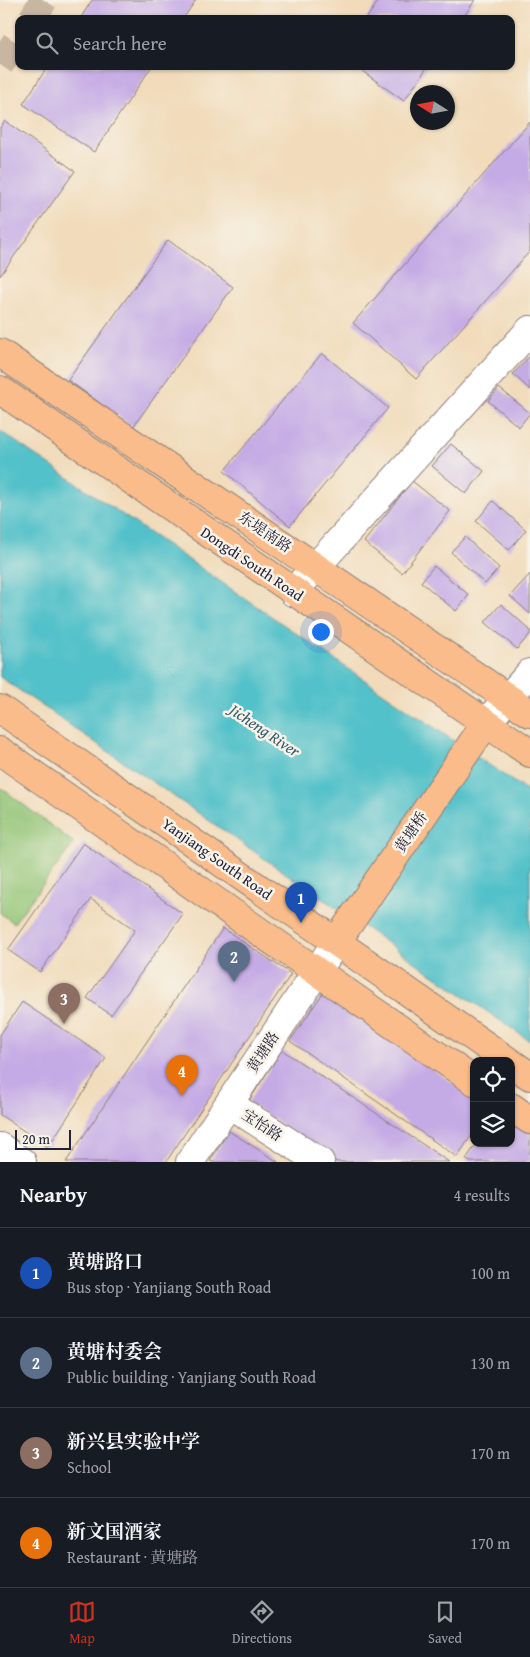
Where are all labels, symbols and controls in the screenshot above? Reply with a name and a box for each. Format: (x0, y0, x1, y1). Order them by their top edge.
search box (15, 15, 515, 70)
icon: search (33, 29, 61, 57)
text: Search here (73, 29, 167, 57)
north arrow (410, 85, 455, 130)
street label: 东堤南路 (235, 506, 296, 557)
street label: Dongdi South Road (197, 521, 308, 606)
your location (308, 619, 334, 645)
water label: Jicheng River (223, 696, 306, 763)
street label: 黄塘桥 (389, 807, 432, 856)
street label: Yanjiang South Road (158, 813, 276, 904)
pin: 1 (285, 882, 317, 923)
pin: 2 (218, 941, 250, 982)
pin: 3 (48, 983, 80, 1024)
street label: 黄塘路 (242, 1027, 284, 1076)
pin: 4 (166, 1055, 198, 1096)
map controls (470, 1057, 515, 1147)
button: locate (470, 1057, 515, 1102)
button: layers (470, 1102, 515, 1147)
street label: 宝怡路 (238, 1104, 287, 1146)
scale bar (15, 1127, 71, 1150)
text: 20 m (22, 1129, 50, 1149)
text: Nearby (20, 1179, 87, 1210)
text: 4 results (453, 1183, 510, 1207)
text: 黄塘路口 (67, 1247, 143, 1275)
text: 1 (32, 1261, 40, 1285)
text: 100 m (470, 1261, 510, 1285)
text: Bus stop · Yanjiang South Road (67, 1275, 271, 1299)
text: 黄塘村委会 (67, 1337, 162, 1365)
text: 2 (32, 1351, 40, 1375)
text: 130 m (470, 1351, 510, 1375)
text: Public building · Yanjiang South Road (67, 1365, 316, 1389)
text: 新兴县实验中学 (67, 1427, 200, 1455)
text: 3 (32, 1441, 40, 1465)
text: 170 m (470, 1441, 510, 1465)
text: School (67, 1455, 111, 1479)
text: 新文国酒家 (67, 1517, 162, 1545)
text: 4 (32, 1531, 40, 1555)
text: 170 m (470, 1531, 510, 1555)
text: Restaurant · 黄塘路 (67, 1545, 198, 1569)
tab: Map (68, 1598, 96, 1648)
tab: Directions (232, 1598, 292, 1648)
tab: Saved (428, 1598, 462, 1648)

